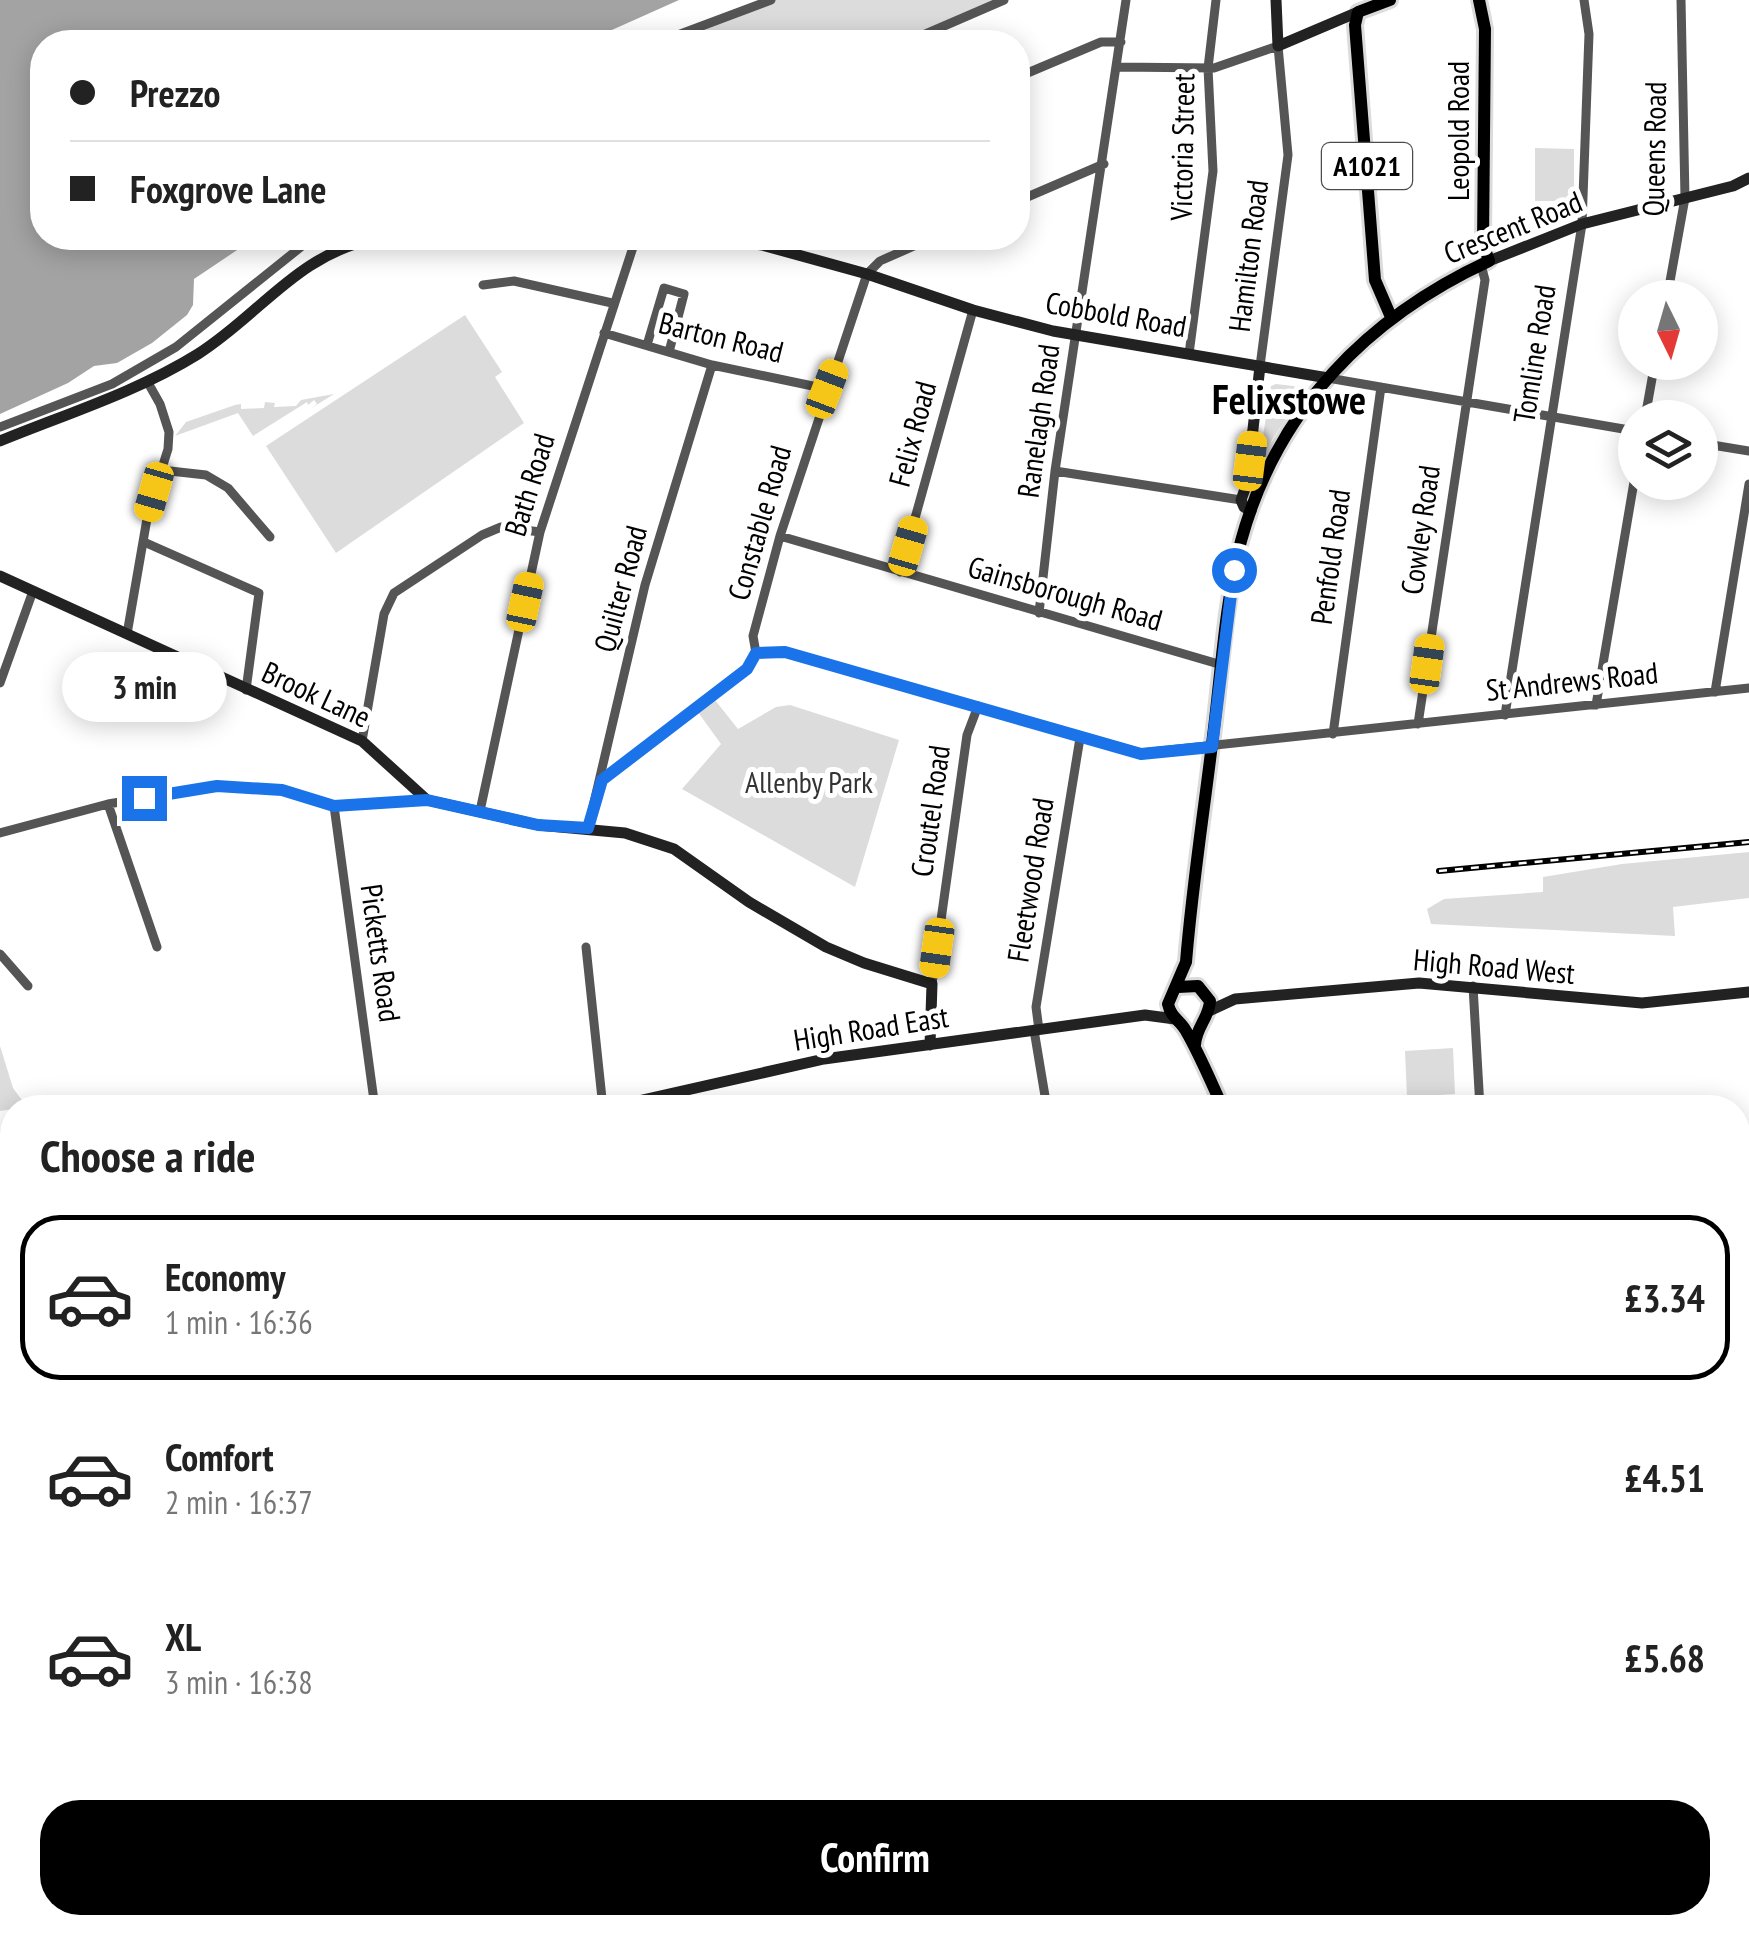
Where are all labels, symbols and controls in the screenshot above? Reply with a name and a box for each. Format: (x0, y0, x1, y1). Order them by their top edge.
street label: Leopold Road (1438, 61, 1477, 201)
text: Prezzo (130, 68, 220, 117)
street label: Victoria Street (1161, 72, 1202, 222)
street label: Queens Road (1633, 81, 1674, 217)
road number: A1021 (1322, 143, 1412, 189)
text: Foxgrove Lane (130, 164, 327, 213)
street label: Hamilton Road (1219, 178, 1276, 334)
street label: Crescent Road (1438, 181, 1587, 272)
north arrow (1618, 280, 1718, 380)
map controls (1618, 280, 1718, 500)
street label: Cobbold Road (1043, 282, 1190, 345)
street label: Tomline Road (1503, 282, 1564, 426)
street label: Barton Road (655, 302, 788, 371)
street label: Ranelagh Road (1007, 342, 1068, 500)
car (802, 356, 852, 422)
district label: Felixstowe (1212, 373, 1366, 425)
street label: Felix Road (879, 377, 944, 491)
button: layers (1618, 400, 1718, 500)
street label: Bath Road (495, 429, 563, 541)
car (1231, 429, 1269, 493)
street label: Constable Road (718, 441, 799, 605)
car (131, 459, 177, 525)
street label: Cowley Road (1391, 463, 1448, 597)
street label: Penfold Road (1301, 487, 1358, 627)
car (885, 513, 931, 579)
street label: Quilter Road (584, 521, 655, 656)
street label: Gainsborough Road (964, 546, 1167, 639)
route start (1212, 548, 1257, 593)
car (504, 570, 546, 634)
car (1408, 632, 1446, 696)
street label: Brook Lane (256, 652, 377, 736)
street label: St Andrews Road (1484, 652, 1660, 709)
callout: 3 min (62, 653, 226, 723)
text: 3 min (112, 666, 177, 708)
street label: Croutel Road (901, 742, 958, 879)
park label: Allenby Park (745, 762, 873, 801)
route end (122, 776, 167, 821)
street label: Fleetwood Road (997, 795, 1062, 965)
street label: Picketts Road (353, 881, 410, 1024)
car (918, 916, 956, 980)
street label: High Road West (1412, 939, 1577, 992)
street label: High Road East (791, 996, 952, 1059)
text: Choose a ride (40, 1126, 255, 1184)
text: Economy (165, 1252, 285, 1301)
icon: car (45, 1253, 135, 1343)
text: £3.34 (1624, 1273, 1705, 1322)
text: 1 min · 16:36 (165, 1301, 313, 1343)
text: Comfort (165, 1432, 274, 1481)
icon: car (45, 1433, 135, 1523)
text: £4.51 (1624, 1453, 1705, 1502)
text: 2 min · 16:37 (165, 1481, 313, 1523)
text: XL (165, 1612, 201, 1661)
icon: car (45, 1613, 135, 1703)
text: £5.68 (1624, 1633, 1705, 1682)
text: 3 min · 16:38 (165, 1661, 313, 1703)
button: Confirm (40, 1800, 1710, 1915)

